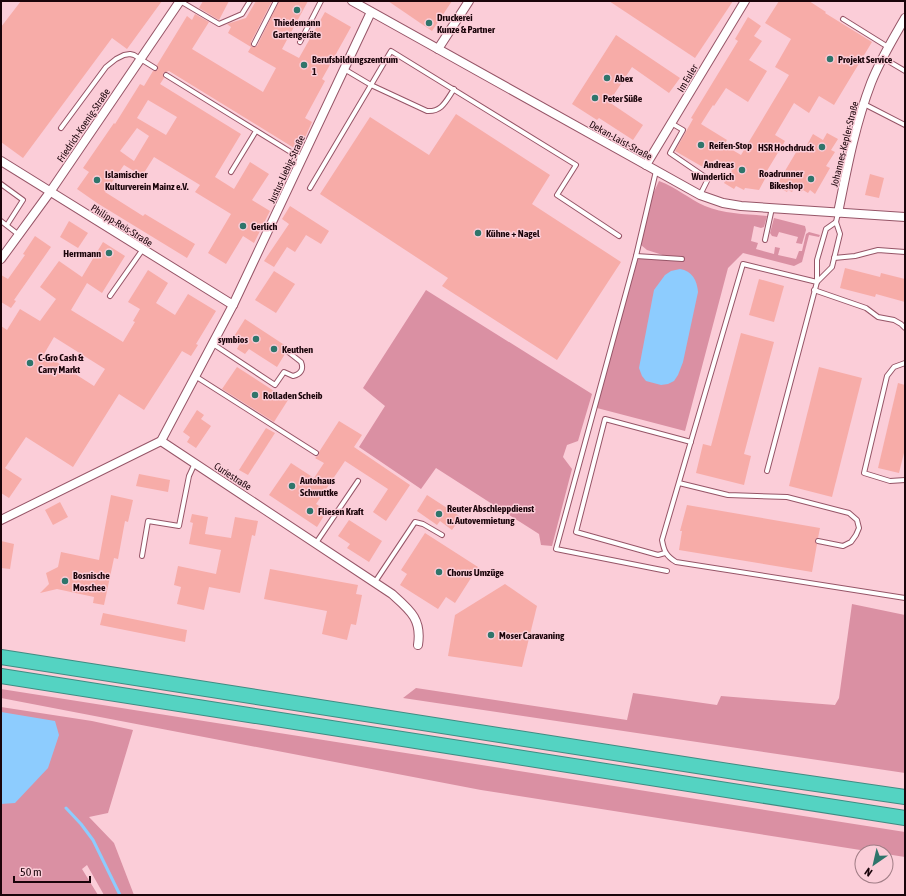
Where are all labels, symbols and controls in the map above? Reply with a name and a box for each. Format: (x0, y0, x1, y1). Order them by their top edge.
marker: Thiedemann Gartengeräte (292, 5, 302, 15)
place label: Druckerei Kunze & Partner (437, 12, 496, 35)
place label: Thiedemann Gartengeräte (273, 17, 322, 40)
marker: Druckerei Kunze & Partner (424, 18, 434, 28)
place label: Berufsbildungszentrum 1 (312, 54, 398, 77)
marker: Projekt Service (825, 54, 835, 64)
place label: Projekt Service (838, 54, 893, 65)
marker: Berufsbildungszentrum 1 (299, 60, 309, 70)
street label: Im Euler (675, 62, 700, 94)
marker: Abex (602, 73, 612, 83)
place label: Abex (614, 73, 633, 84)
street label: Friedrich-Koenig-Straße (55, 86, 112, 164)
marker: Peter Süße (590, 93, 600, 103)
place label: Peter Süße (603, 93, 643, 104)
street label: Johannes-Kepler-Straße (829, 100, 861, 188)
street label: Dekan-Laist-Straße (587, 119, 654, 162)
street label: Justus-Liebig-Straße (266, 133, 307, 205)
marker: Reifen-Stop (696, 140, 706, 150)
place label: Reifen-Stop (709, 140, 752, 151)
place label: HSR Hochdruck (758, 142, 815, 153)
marker: HSR Hochdruck (817, 142, 827, 152)
place label: Andreas Wunderlich (690, 159, 734, 182)
marker: Andreas Wunderlich (737, 165, 747, 175)
place label: Roadrunner Bikeshop (759, 168, 804, 191)
place label: Islamischer Kulturverein Mainz e.V. (105, 169, 189, 192)
marker: Roadrunner Bikeshop (806, 174, 816, 184)
marker: Islamischer Kulturverein Mainz e.V. (92, 175, 102, 185)
street label: Philipp-Reis-Straße (89, 202, 155, 249)
marker: Gerlich (238, 221, 248, 231)
place label: Gerlich (251, 221, 277, 232)
marker: Kühne + Nagel (473, 228, 483, 238)
place label: Kühne + Nagel (486, 228, 540, 239)
place label: Herrmann (63, 248, 101, 259)
marker: Herrmann (104, 248, 114, 258)
place label: symbios (218, 334, 248, 345)
marker: symbios (251, 334, 261, 344)
marker: Keuthen (269, 344, 279, 354)
place label: Keuthen (282, 344, 313, 355)
place label: C-Gro Cash & Carry Markt (38, 352, 84, 375)
marker: C-Gro Cash & Carry Markt (25, 358, 35, 368)
marker: Rolladen Scheib (250, 390, 260, 400)
place label: Rolladen Scheib (263, 390, 323, 401)
street label: Curiestraße (212, 460, 254, 493)
place label: Autohaus Schwuttke (299, 475, 339, 498)
marker: Autohaus Schwuttke (287, 481, 297, 491)
place label: Reuter Abschleppdienst u. Autovermietung (447, 503, 534, 526)
marker: Fliesen Kraft (305, 506, 315, 516)
place label: Fliesen Kraft (318, 506, 364, 517)
marker: Reuter Abschleppdienst u. Autovermietung (434, 509, 444, 519)
marker: Chorus Umzüge (434, 567, 444, 577)
place label: Chorus Umzüge (447, 567, 504, 578)
place label: Bosnische Moschee (73, 570, 110, 593)
marker: Bosnische Moschee (60, 576, 70, 586)
marker: Moser Caravaning (486, 630, 496, 640)
place label: Moser Caravaning (499, 630, 565, 641)
north arrow (854, 844, 894, 884)
scale bar (14, 858, 90, 884)
text: 50 m (20, 865, 42, 879)
text: N (862, 865, 874, 879)

